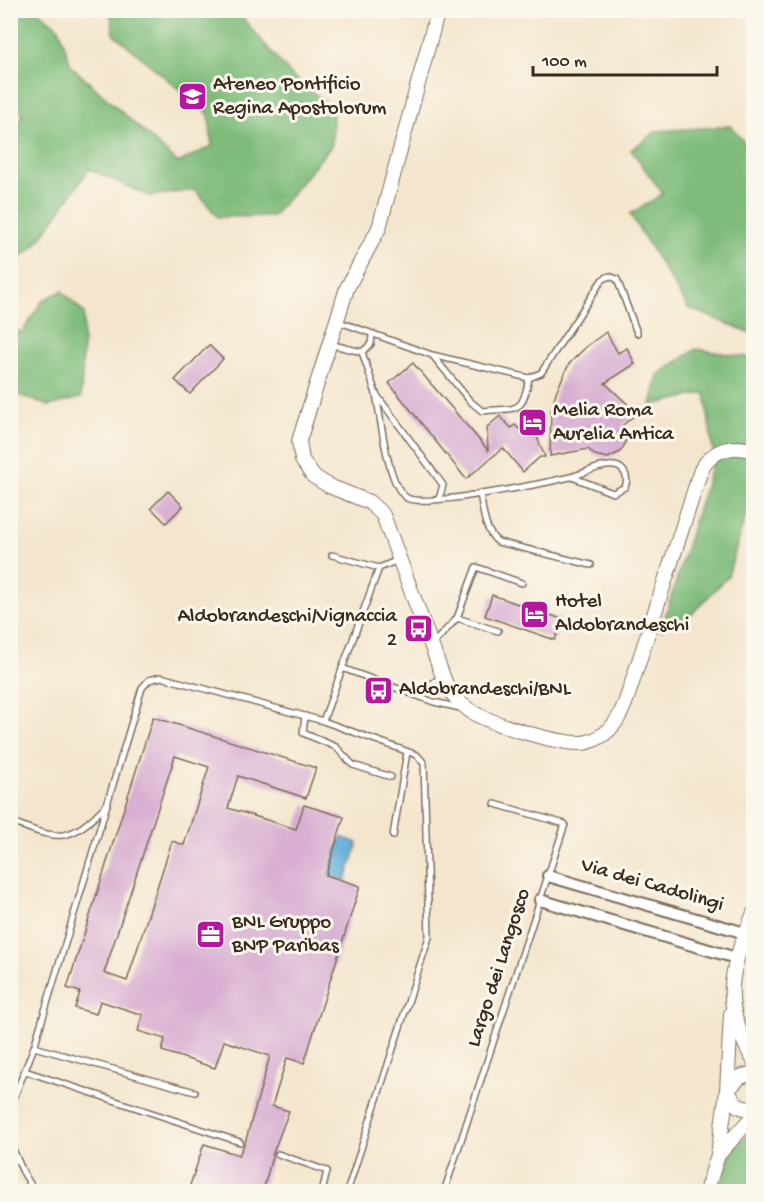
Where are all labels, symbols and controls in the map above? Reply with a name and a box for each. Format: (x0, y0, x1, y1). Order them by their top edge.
scale bar (533, 39, 718, 77)
text: 100 m (541, 52, 587, 73)
place label: Ateneo Pontificio Regina Apostolorum (213, 73, 387, 122)
school or university icon: Ateneo Pontificio Regina Apostolorum (176, 81, 208, 113)
place label: Melia Roma Aurelia Antica (553, 399, 675, 448)
hotel icon: Melia Roma Aurelia Antica (516, 407, 548, 439)
place label: Hotel Aldobrandeschi (555, 590, 689, 639)
hotel icon: Hotel Aldobrandeschi (518, 598, 550, 630)
place label: Aldobrandeschi/Vignaccia 2 (177, 605, 398, 654)
bus stop icon: Aldobrandeschi/Vignaccia 2 (402, 613, 434, 645)
bus stop icon: Aldobrandeschi/BNL (362, 674, 394, 706)
place label: Aldobrandeschi/BNL (399, 678, 572, 703)
street label: Via dei Cadolingi (577, 853, 726, 918)
street label: Largo dei Langosco (463, 885, 537, 1050)
place label: BNL Gruppo BNP Paribas (231, 911, 340, 960)
office icon: BNL Gruppo BNP Paribas (195, 919, 227, 951)

